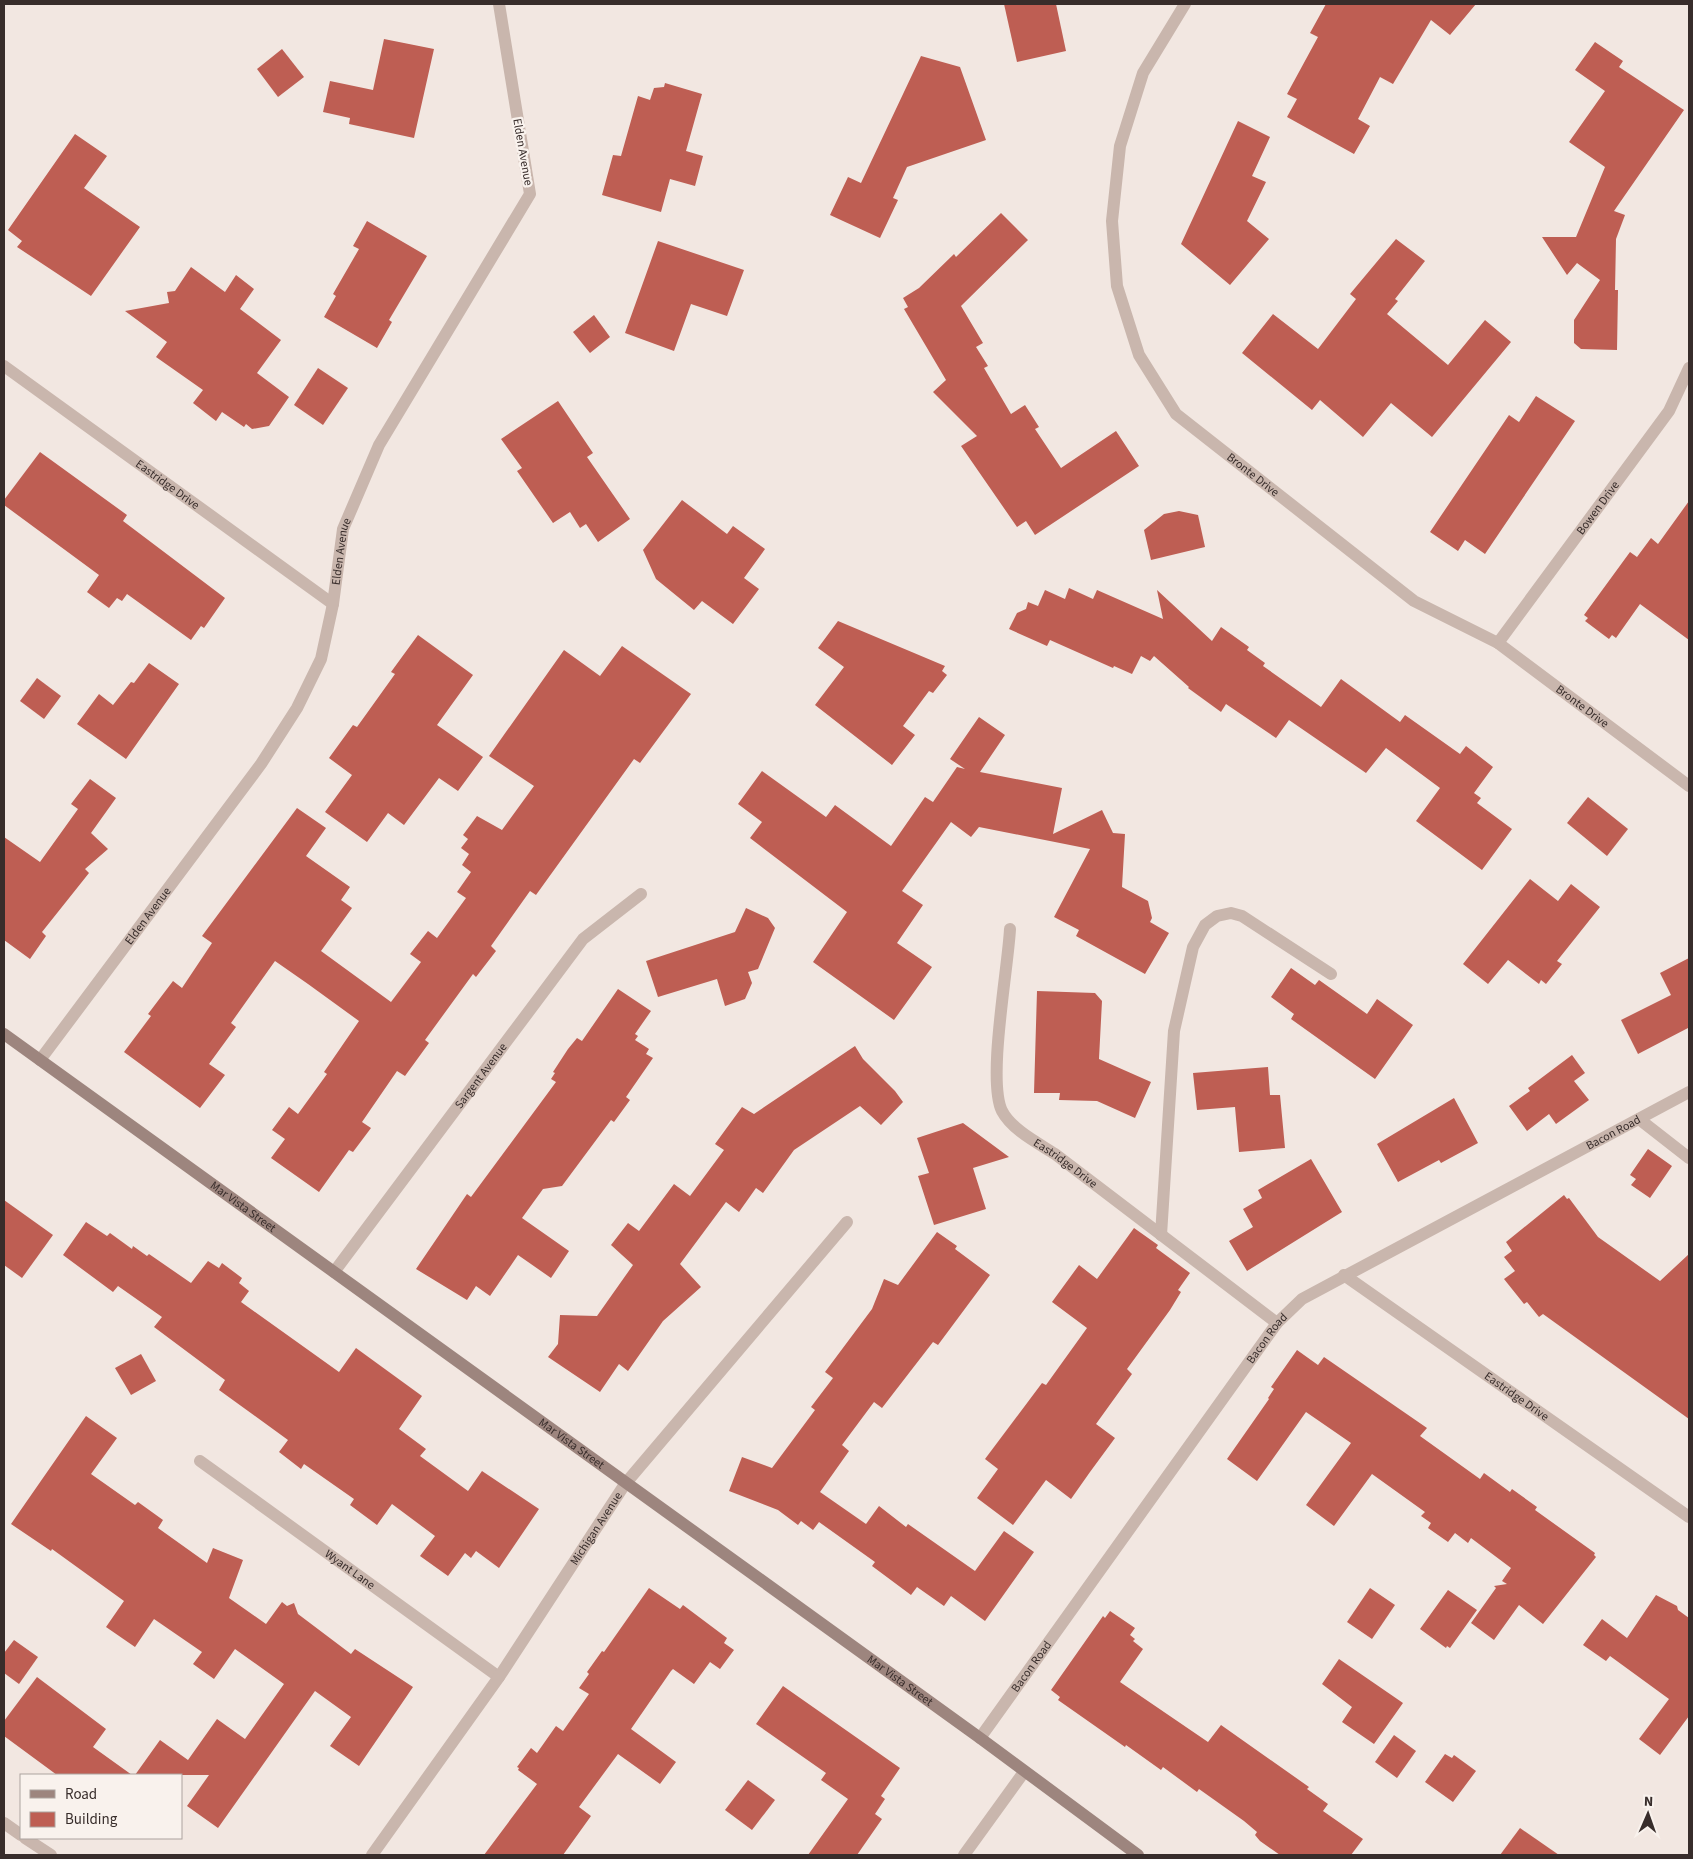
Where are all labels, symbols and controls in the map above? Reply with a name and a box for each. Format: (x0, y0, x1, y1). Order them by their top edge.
street label: Elden Avenue (508, 117, 537, 187)
street label: Bronte Drive (1223, 449, 1283, 501)
street label: Eastridge Drive (132, 456, 203, 514)
street label: Bowen Drive (1573, 478, 1624, 538)
street label: Elden Avenue (328, 515, 356, 586)
street label: Bronte Drive (1552, 681, 1612, 732)
street label: Elden Avenue (121, 884, 175, 948)
street label: Sargent Avenue (451, 1040, 511, 1113)
street label: Bacon Road (1583, 1111, 1644, 1154)
street label: Eastridge Drive (1030, 1135, 1101, 1192)
street label: Mar Vista Street (206, 1177, 279, 1237)
street label: Bacon Road (1242, 1309, 1292, 1367)
street label: Eastridge Drive (1481, 1368, 1552, 1425)
street label: Mar Vista Street (535, 1414, 608, 1474)
street label: Michigan Avenue (566, 1489, 627, 1569)
street label: Wyant Lane (321, 1546, 378, 1594)
street label: Bacon Road (1007, 1638, 1056, 1696)
street label: Mar Vista Street (863, 1651, 936, 1710)
legend (20, 1774, 182, 1839)
text: Road (65, 1784, 97, 1805)
north arrow (1623, 1789, 1673, 1839)
text: N (1643, 1792, 1653, 1812)
text: Building (65, 1809, 118, 1830)

